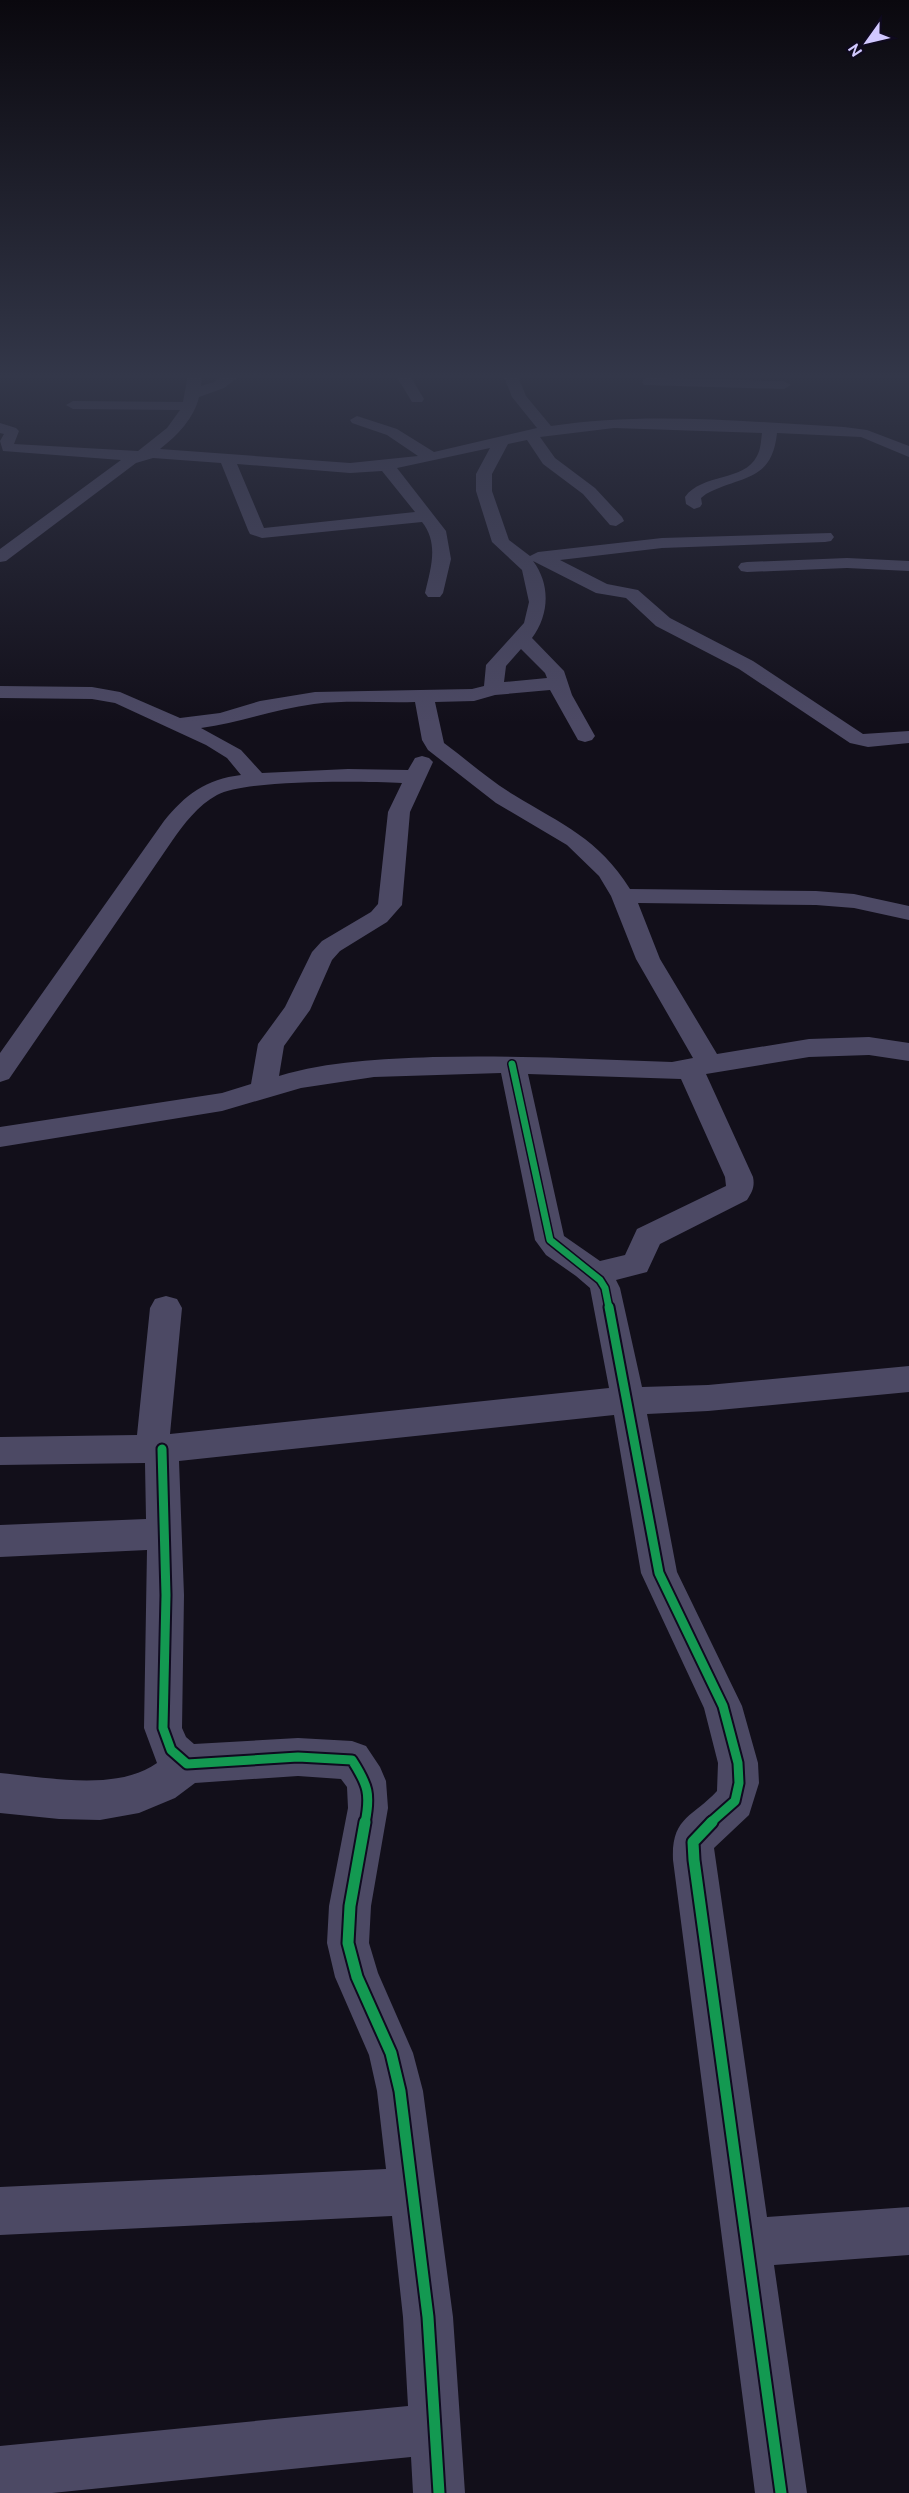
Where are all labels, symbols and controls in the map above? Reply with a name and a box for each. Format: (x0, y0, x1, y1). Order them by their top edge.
north arrow (837, 12, 897, 72)
text: N (844, 40, 865, 60)

